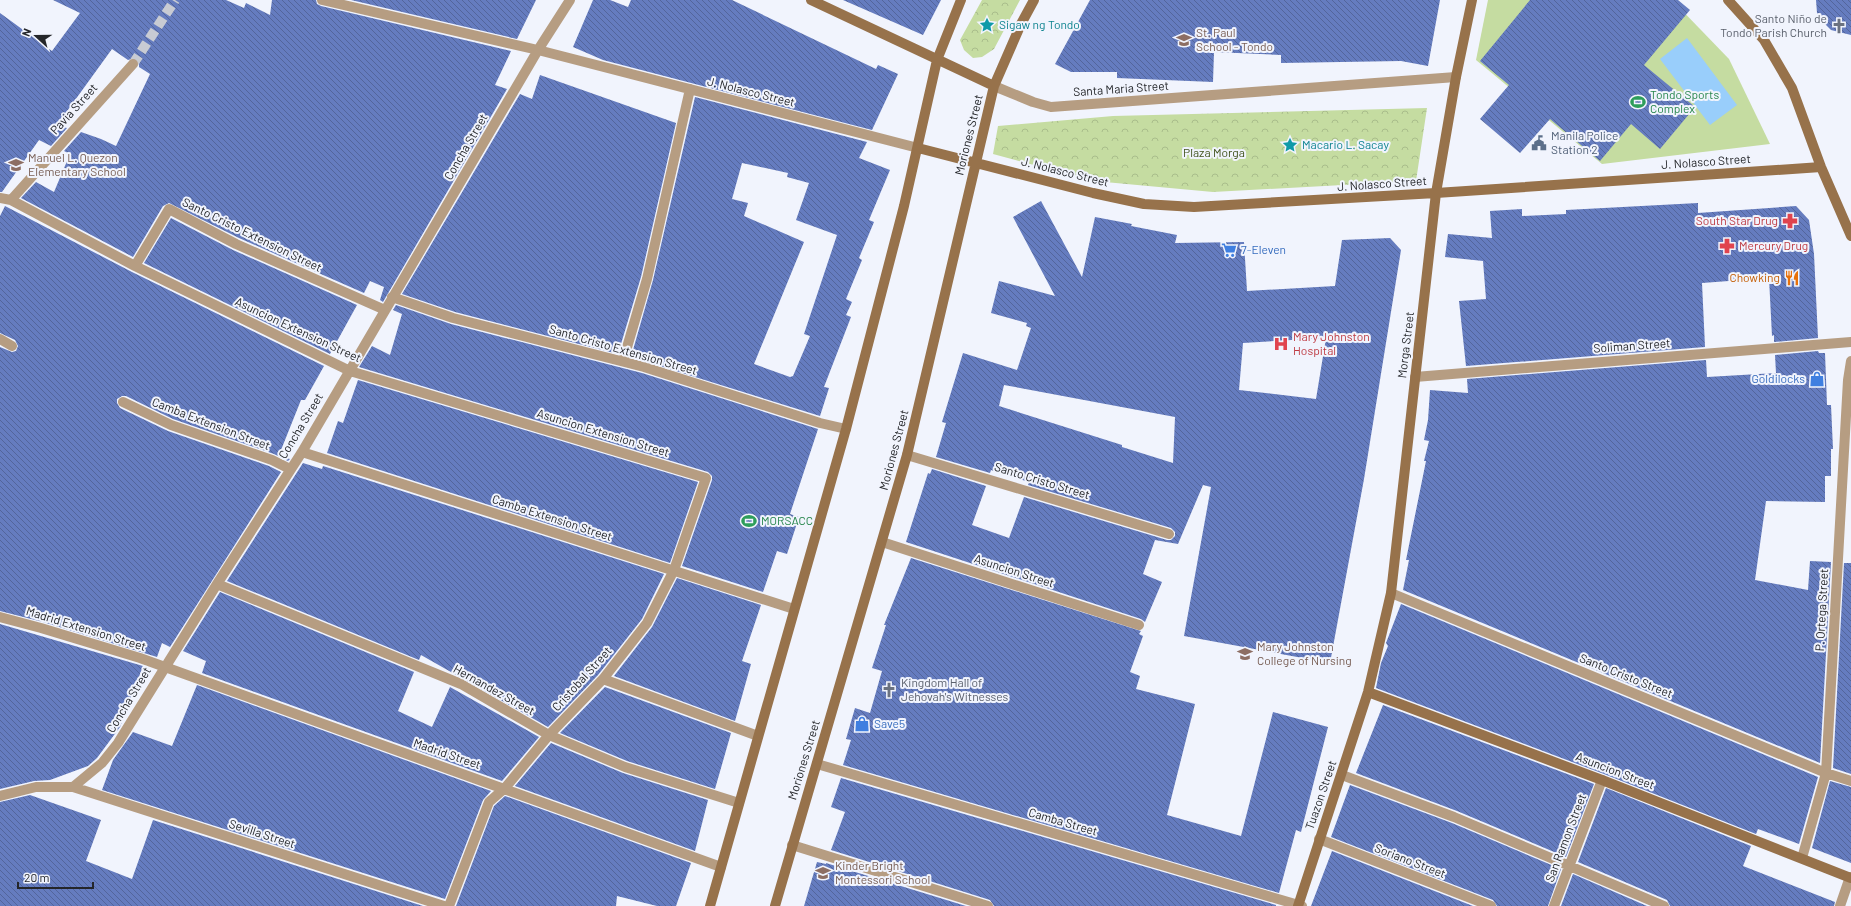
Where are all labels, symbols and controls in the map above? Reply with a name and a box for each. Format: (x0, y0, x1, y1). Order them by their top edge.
place label: Santo Niño de Tondo Parish Church (1720, 11, 1827, 39)
north arrow (16, 16, 56, 56)
place icon: Sigaw ng Tondo (978, 16, 996, 34)
place label: Sigaw ng Tondo (999, 17, 1080, 31)
church icon: Santo Niño de Tondo Parish Church (1830, 17, 1848, 35)
place label: St. Paul School - Tondo (1196, 25, 1273, 53)
text: N (19, 26, 34, 38)
school or university icon: St. Paul School - Tondo (1175, 31, 1193, 49)
street label: J. Nolasco Street (706, 73, 796, 109)
street label: Santa Maria Street (1073, 78, 1169, 98)
street label: Pavia Street (47, 80, 100, 136)
place label: Tondo Sports Complex (1650, 87, 1719, 115)
street label: Moriones Street (951, 93, 985, 177)
sports icon: Tondo Sports Complex (1629, 93, 1647, 111)
street label: Concha Street (441, 111, 490, 182)
place label: Manila Police Station 2 (1551, 128, 1618, 156)
public building icon: Manila Police Station 2 (1530, 134, 1548, 152)
place icon: Macario L. Sacay (1281, 136, 1299, 154)
place label: Macario L. Sacay (1302, 137, 1389, 151)
park label: Plaza Morga (1183, 145, 1245, 159)
place label: Manuel L. Quezon Elementary School (28, 150, 126, 178)
street label: J. Nolasco Street (1661, 151, 1751, 171)
street label: J. Nolasco Street (1020, 153, 1110, 189)
school or university icon: Manuel L. Quezon Elementary School (7, 156, 25, 174)
street label: J. Nolasco Street (1337, 173, 1427, 193)
street label: Santo Cristo Extension Street (180, 194, 324, 274)
pharmacy icon: South Star Drug (1781, 212, 1799, 230)
place label: South Star Drug (1696, 213, 1778, 227)
pharmacy icon: Mercury Drug (1718, 237, 1736, 255)
place label: Mercury Drug (1739, 238, 1808, 252)
supermarket icon: 7-Eleven (1220, 241, 1238, 259)
place label: 7-Eleven (1241, 242, 1286, 256)
restaurant icon: Chowking (1783, 269, 1801, 287)
place label: Chowking (1729, 270, 1780, 284)
street label: Asuncion Extension Street (233, 294, 364, 365)
street label: Morga Street (1394, 311, 1416, 379)
street label: Santo Cristo Extension Street (548, 321, 699, 377)
place label: Mary Johnston Hospital (1293, 329, 1370, 357)
hospital icon: Mary Johnston Hospital (1272, 335, 1290, 353)
street label: Soliman Street (1593, 335, 1671, 355)
shop icon: Goldilocks (1808, 370, 1826, 388)
place label: Goldilocks (1751, 371, 1805, 385)
street label: Concha Street (275, 390, 325, 461)
street label: Camba Extension Street (150, 394, 272, 452)
street label: Asuncion Extension Street (535, 405, 671, 459)
street label: Moriones Street (876, 408, 910, 491)
street label: Santo Cristo Street (993, 459, 1092, 501)
street label: Camba Extension Street (491, 491, 614, 543)
sports icon: MORSACC (740, 512, 758, 530)
place label: MORSACC (761, 513, 813, 527)
street label: Asuncion Street (973, 551, 1056, 590)
street label: P. Ortega Street (1812, 568, 1830, 652)
street label: Madrid Extension Street (25, 603, 148, 653)
place label: Mary Johnston College of Nursing (1257, 639, 1352, 667)
street label: Cristobal Street (549, 643, 614, 713)
school or university icon: Mary Johnston College of Nursing (1236, 645, 1254, 663)
street label: Santo Cristo Street (1578, 650, 1675, 700)
street label: Hernandez Street (451, 661, 538, 717)
street label: Concha Street (103, 664, 153, 735)
place label: Kingdom Hall of Jehovah's Witnesses (901, 675, 1009, 703)
church icon: Kingdom Hall of Jehovah's Witnesses (880, 681, 898, 699)
shop icon: Save5 (853, 715, 871, 733)
place label: Save5 (874, 716, 905, 730)
street label: Moriones Street (784, 718, 822, 801)
street label: Madrid Street (412, 735, 483, 771)
street label: Asuncion Street (1574, 749, 1657, 792)
street label: Tuazon Street (1302, 758, 1338, 831)
street label: San Ramon Street (1542, 792, 1588, 884)
street label: Camba Street (1027, 805, 1099, 838)
street label: Sevilla Street (227, 816, 297, 850)
street label: Soriano Street (1373, 840, 1448, 880)
place label: Kinder Bright Montessori School (835, 858, 930, 886)
scale bar (18, 864, 93, 890)
school or university icon: Kinder Bright Montessori School (814, 864, 832, 882)
text: 20 m (24, 870, 50, 884)

